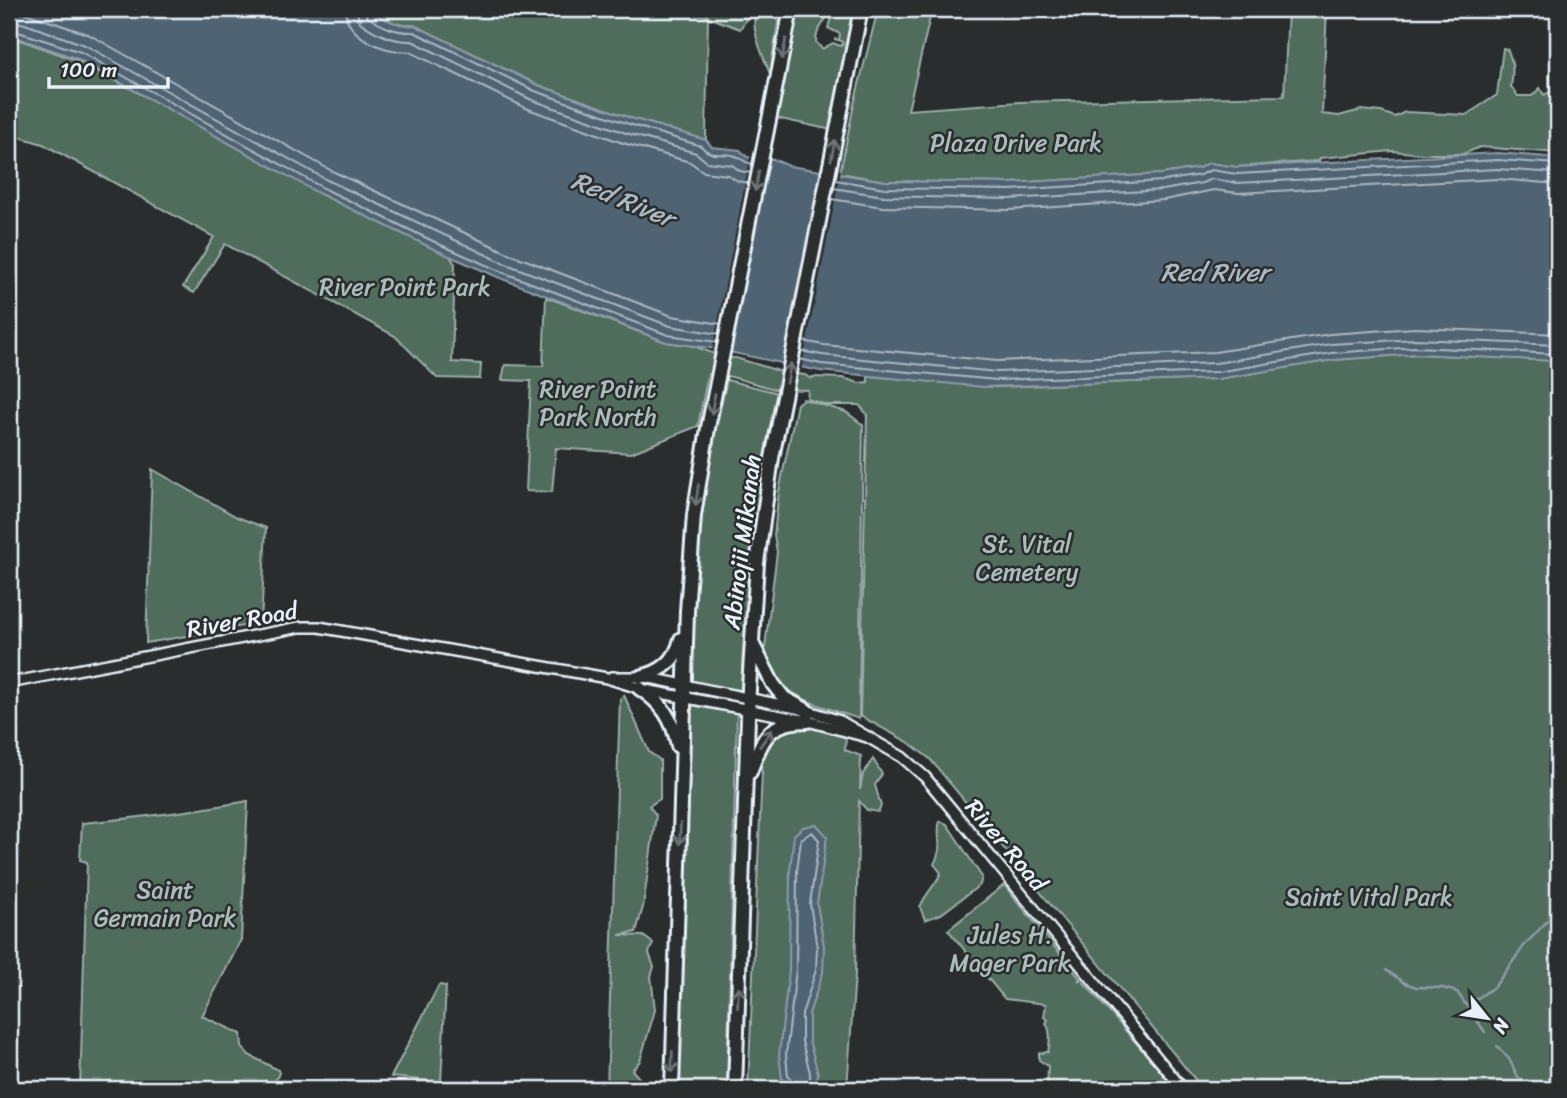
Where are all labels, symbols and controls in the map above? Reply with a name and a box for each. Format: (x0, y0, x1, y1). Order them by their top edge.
one-way arrow (776, 38, 790, 60)
scale bar (49, 46, 168, 90)
text: 100 m (60, 51, 117, 89)
park label: Plaza Drive Park (930, 122, 1102, 164)
one-way arrow (827, 139, 841, 162)
water label: Red River (564, 157, 686, 242)
one-way arrow (750, 169, 764, 192)
water label: Red River (1161, 249, 1273, 295)
park label: River Point Park (319, 266, 491, 308)
one-way arrow (783, 362, 797, 385)
park label: River Point Park North (539, 368, 657, 438)
one-way arrow (705, 392, 719, 415)
street label: Abinojii Mikanah (710, 452, 774, 633)
one-way arrow (690, 483, 703, 506)
park label: St. Vital Cemetery (976, 523, 1079, 593)
street label: River Road (183, 589, 302, 650)
one-way arrow (758, 729, 773, 748)
street label: River Road (954, 789, 1059, 902)
one-way arrow (673, 823, 687, 846)
park label: Saint Germain Park (94, 869, 237, 939)
park label: Saint Vital Park (1285, 876, 1453, 918)
park label: Jules H. Mager Park (950, 914, 1071, 984)
north arrow (1452, 982, 1522, 1052)
one-way arrow (732, 985, 745, 1008)
text: N (1483, 1011, 1519, 1041)
one-way arrow (666, 1050, 679, 1073)

